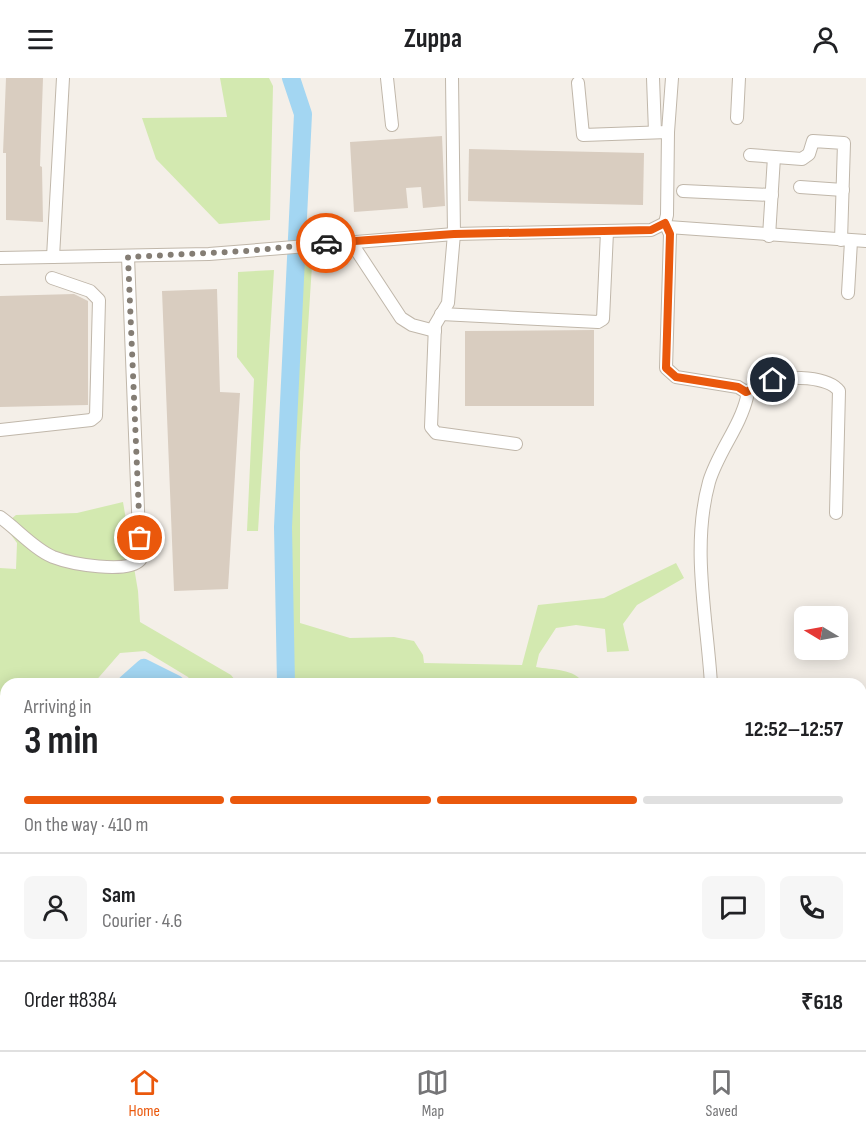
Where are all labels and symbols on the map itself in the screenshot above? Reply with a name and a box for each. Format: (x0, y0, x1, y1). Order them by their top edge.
courier (296, 213, 356, 273)
pin (747, 354, 798, 405)
pin (114, 512, 165, 563)
north arrow (794, 606, 848, 660)

